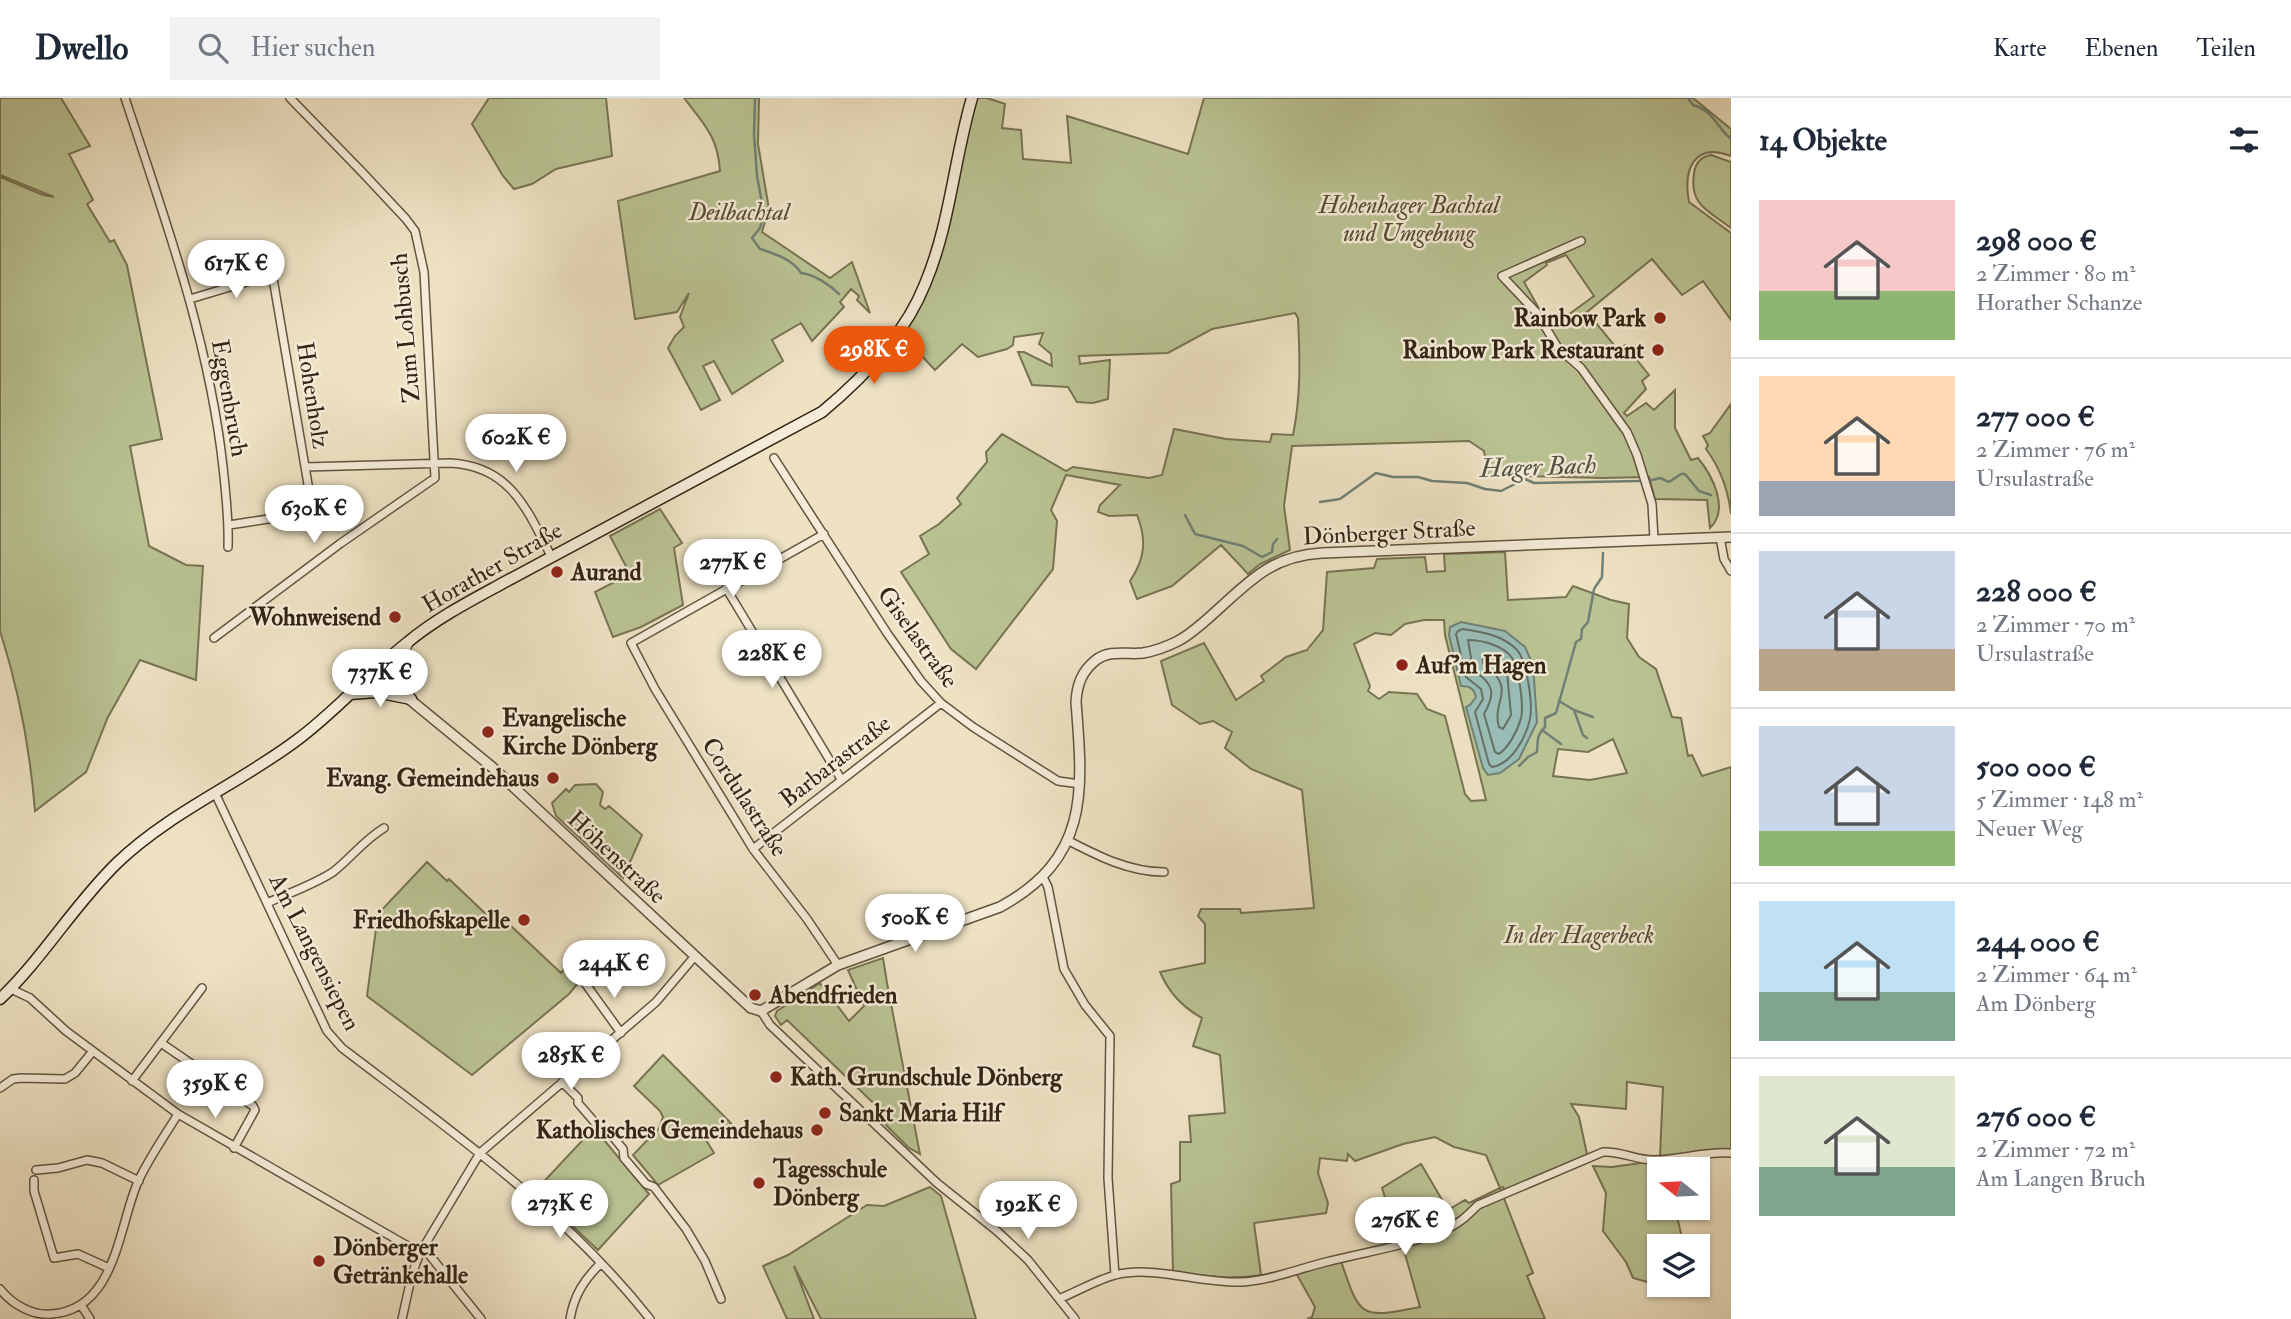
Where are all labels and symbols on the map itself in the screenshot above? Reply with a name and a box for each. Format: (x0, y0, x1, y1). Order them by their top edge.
park label: Hohenhager Bachtal und Umgebung (1318, 190, 1501, 249)
park label: Deilbachtal (688, 197, 792, 228)
pin: 617K € (179, 240, 293, 300)
street label: Zum Lohbusch (383, 251, 427, 404)
place label: Rainbow Park (1514, 303, 1647, 334)
marker: Rainbow Park (1652, 310, 1668, 326)
pin: 298K € (817, 327, 931, 386)
place label: Rainbow Park Restaurant (1402, 335, 1644, 366)
street label: Eggenbruch (204, 337, 255, 460)
street label: Hohenholz (289, 340, 336, 451)
marker: Rainbow Park Restaurant (1650, 342, 1666, 358)
pin: 602K € (459, 414, 573, 474)
water label: Hager Bach (1478, 449, 1597, 485)
pin: 630K € (257, 486, 371, 545)
street label: Dönberger Straße (1302, 512, 1476, 552)
street label: Horather Straße (417, 515, 568, 620)
pin: 277K € (676, 540, 790, 599)
place label: Aurand (570, 557, 642, 588)
marker: Aurand (549, 564, 565, 580)
street label: Giselastraße (870, 580, 965, 694)
place label: Wohnweisend (248, 602, 381, 633)
marker: Wohnweisend (387, 609, 403, 625)
pin: 228K € (715, 630, 829, 690)
pin: 737K € (323, 650, 437, 709)
place label: Auf'm Hagen (1415, 650, 1547, 681)
marker: Auf'm Hagen (1394, 657, 1410, 673)
place label: Evangelische Kirche Dönberg (502, 703, 658, 762)
street label: Barbarastraße (773, 708, 897, 814)
marker: Evangelische Kirche Dönberg (480, 724, 496, 740)
street label: Cordulastraße (695, 732, 795, 863)
place label: Evang. Gemeindehaus (326, 763, 539, 794)
marker: Evang. Gemeindehaus (545, 770, 561, 786)
street label: Höhenstraße (561, 804, 672, 911)
street label: Am Langensiepen (261, 868, 367, 1036)
pin: 500K € (858, 894, 972, 954)
place label: Friedhofskapelle (353, 905, 510, 936)
marker: Friedhofskapelle (516, 912, 532, 928)
park label: In der Hagerbeck (1502, 920, 1654, 951)
pin: 244K € (557, 940, 671, 1000)
place label: Abendfrieden (768, 980, 898, 1011)
marker: Abendfrieden (747, 987, 763, 1003)
pin: 285K € (514, 1032, 628, 1092)
pin: 359K € (158, 1060, 272, 1120)
place label: Kath. Grundschule Dönberg (790, 1062, 1063, 1093)
marker: Kath. Grundschule Dönberg (768, 1069, 784, 1085)
place label: Sankt Maria Hilf (839, 1098, 1006, 1129)
marker: Sankt Maria Hilf (817, 1105, 833, 1121)
place label: Katholisches Gemeindehaus (536, 1115, 803, 1146)
marker: Katholisches Gemeindehaus (809, 1122, 825, 1138)
place label: Tagesschule Dönberg (772, 1154, 887, 1213)
north arrow (1647, 1157, 1710, 1220)
marker: Tagesschule Dönberg (751, 1175, 767, 1191)
pin: 273K € (503, 1180, 617, 1240)
pin: 192K € (971, 1182, 1085, 1241)
pin: 276K € (1348, 1198, 1462, 1257)
place label: Dönberger Getränkehalle (333, 1232, 468, 1291)
marker: Dönberger Getränkehalle (311, 1253, 327, 1269)

